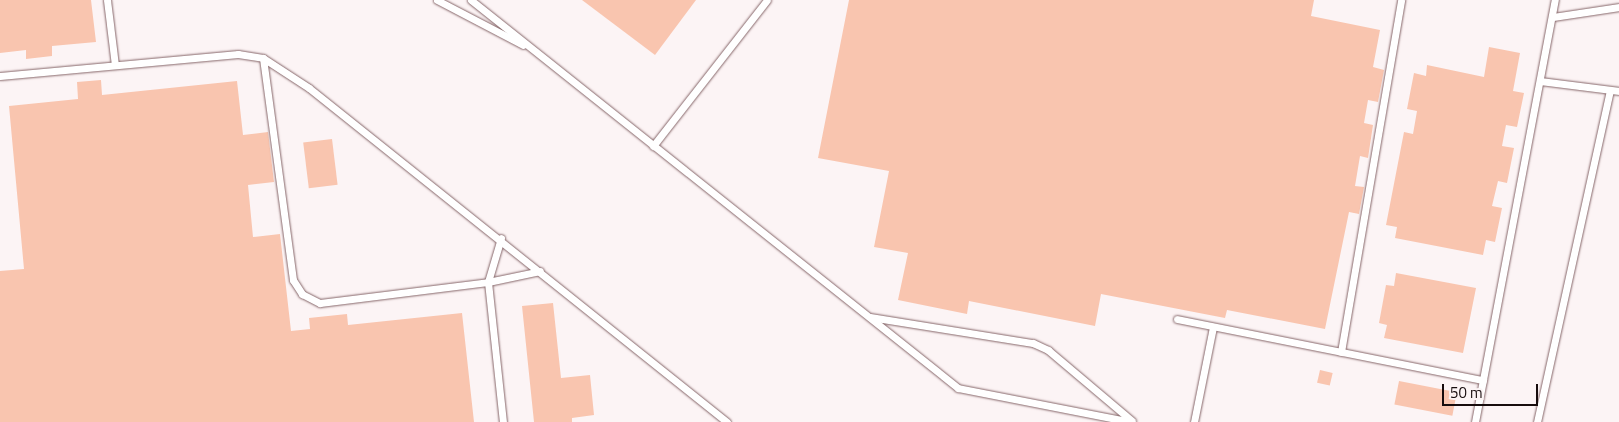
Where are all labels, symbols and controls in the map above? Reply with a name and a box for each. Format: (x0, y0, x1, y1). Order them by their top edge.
scale bar (1444, 374, 1540, 406)
text: 50 m (1450, 381, 1483, 404)

